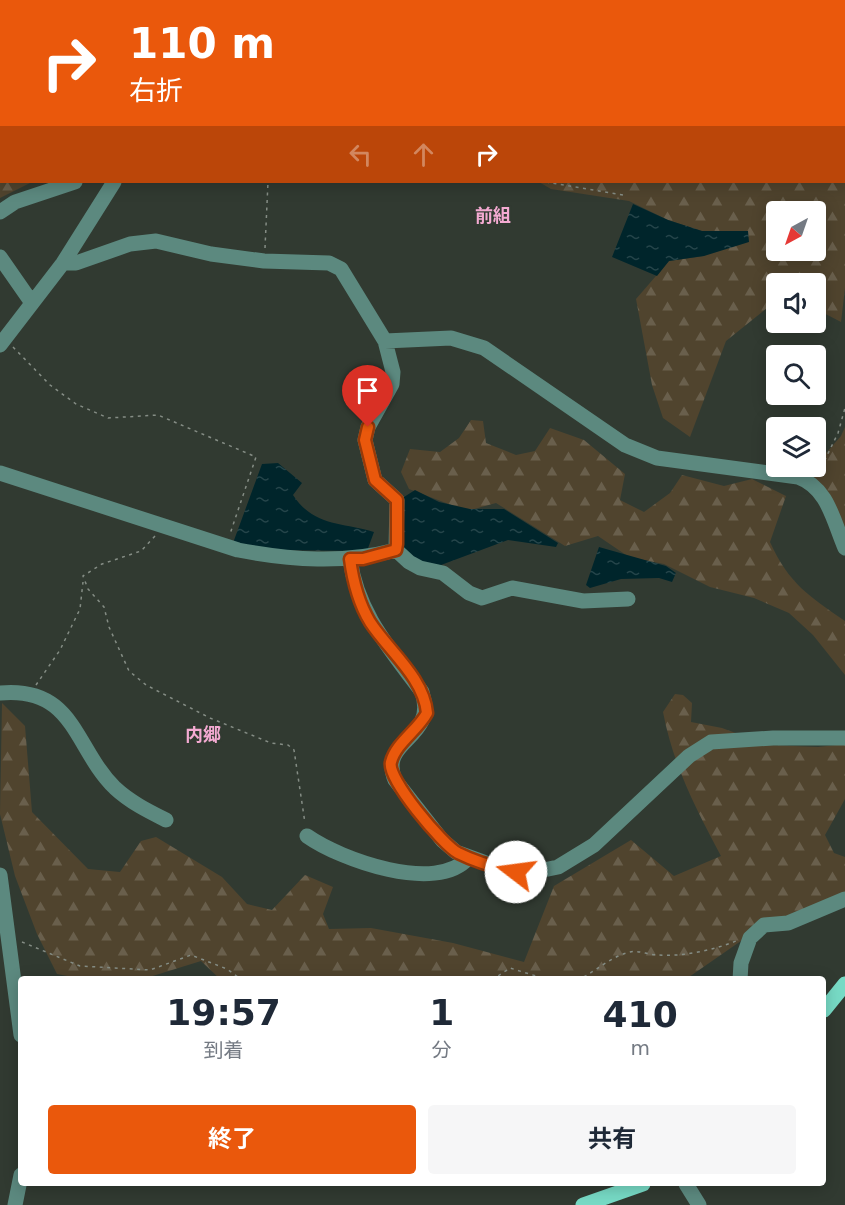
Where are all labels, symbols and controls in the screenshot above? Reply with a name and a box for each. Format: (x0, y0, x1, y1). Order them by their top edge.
text: 110 m (129, 19, 275, 68)
icon: right (30, 24, 108, 102)
text: 右折 (129, 75, 183, 106)
icon: left (344, 138, 377, 171)
icon: ahead (407, 138, 440, 171)
icon: right (470, 138, 503, 171)
north arrow (766, 201, 826, 261)
map controls (766, 201, 826, 477)
district label: 前組 (475, 205, 511, 226)
button: sound (766, 273, 826, 333)
button: search (766, 345, 826, 405)
pin (342, 365, 393, 427)
icon: arrive (351, 374, 384, 407)
button: layers (766, 417, 826, 477)
district label: 内郷 (185, 724, 221, 745)
position arrow (484, 840, 548, 904)
text: 19:57 (166, 992, 281, 1033)
text: 1 (429, 992, 454, 1033)
text: 410 (603, 994, 678, 1035)
text: m (630, 1036, 650, 1060)
text: 到着 (204, 1038, 244, 1062)
text: 分 (432, 1038, 452, 1062)
button: 終了 (48, 1105, 416, 1174)
button: 共有 (428, 1105, 796, 1174)

